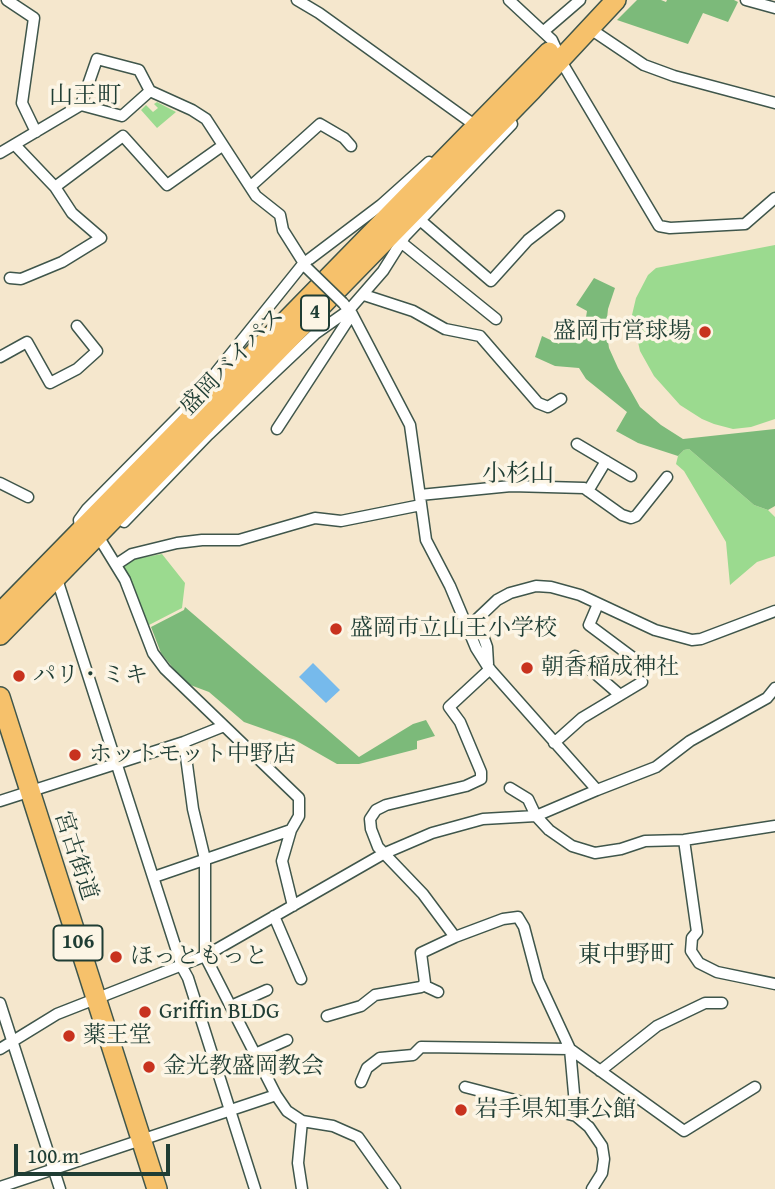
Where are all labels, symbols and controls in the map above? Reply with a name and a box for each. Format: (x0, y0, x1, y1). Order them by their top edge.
district label: 山王町 (49, 83, 121, 111)
road number: 4 (301, 296, 329, 330)
street label: 盛岡バイパス (175, 303, 291, 421)
place label: 盛岡市営球場 (553, 318, 691, 346)
marker: 盛岡市営球場 (697, 324, 713, 340)
district label: 小杉山 (482, 461, 554, 489)
place label: 盛岡市立山王小学校 (350, 615, 557, 643)
marker: 盛岡市立山王小学校 (328, 621, 344, 637)
place label: 朝香稲成神社 (541, 654, 679, 682)
marker: 朝香稲成神社 (519, 660, 535, 676)
place label: パリ・ミキ (33, 662, 148, 690)
marker: パリ・ミキ (11, 668, 27, 684)
place label: ホットモット中野店 (89, 741, 296, 769)
marker: ホットモット中野店 (67, 747, 83, 763)
street label: 宮古街道 (48, 808, 102, 904)
road number: 106 (54, 926, 102, 960)
district label: 東中野町 (578, 942, 674, 970)
place label: ほっともっと (130, 943, 268, 971)
marker: ほっともっと (108, 949, 124, 965)
place label: Griffin BLDG (159, 998, 279, 1026)
marker: Griffin BLDG (137, 1004, 153, 1020)
place label: 薬王堂 (83, 1022, 152, 1050)
marker: 薬王堂 (61, 1028, 77, 1044)
place label: 金光教盛岡教会 (163, 1053, 324, 1081)
marker: 金光教盛岡教会 (141, 1059, 157, 1075)
place label: 岩手県知事公館 (475, 1096, 636, 1124)
marker: 岩手県知事公館 (453, 1102, 469, 1118)
scale bar (18, 1130, 173, 1174)
text: 100 m (27, 1140, 79, 1171)

